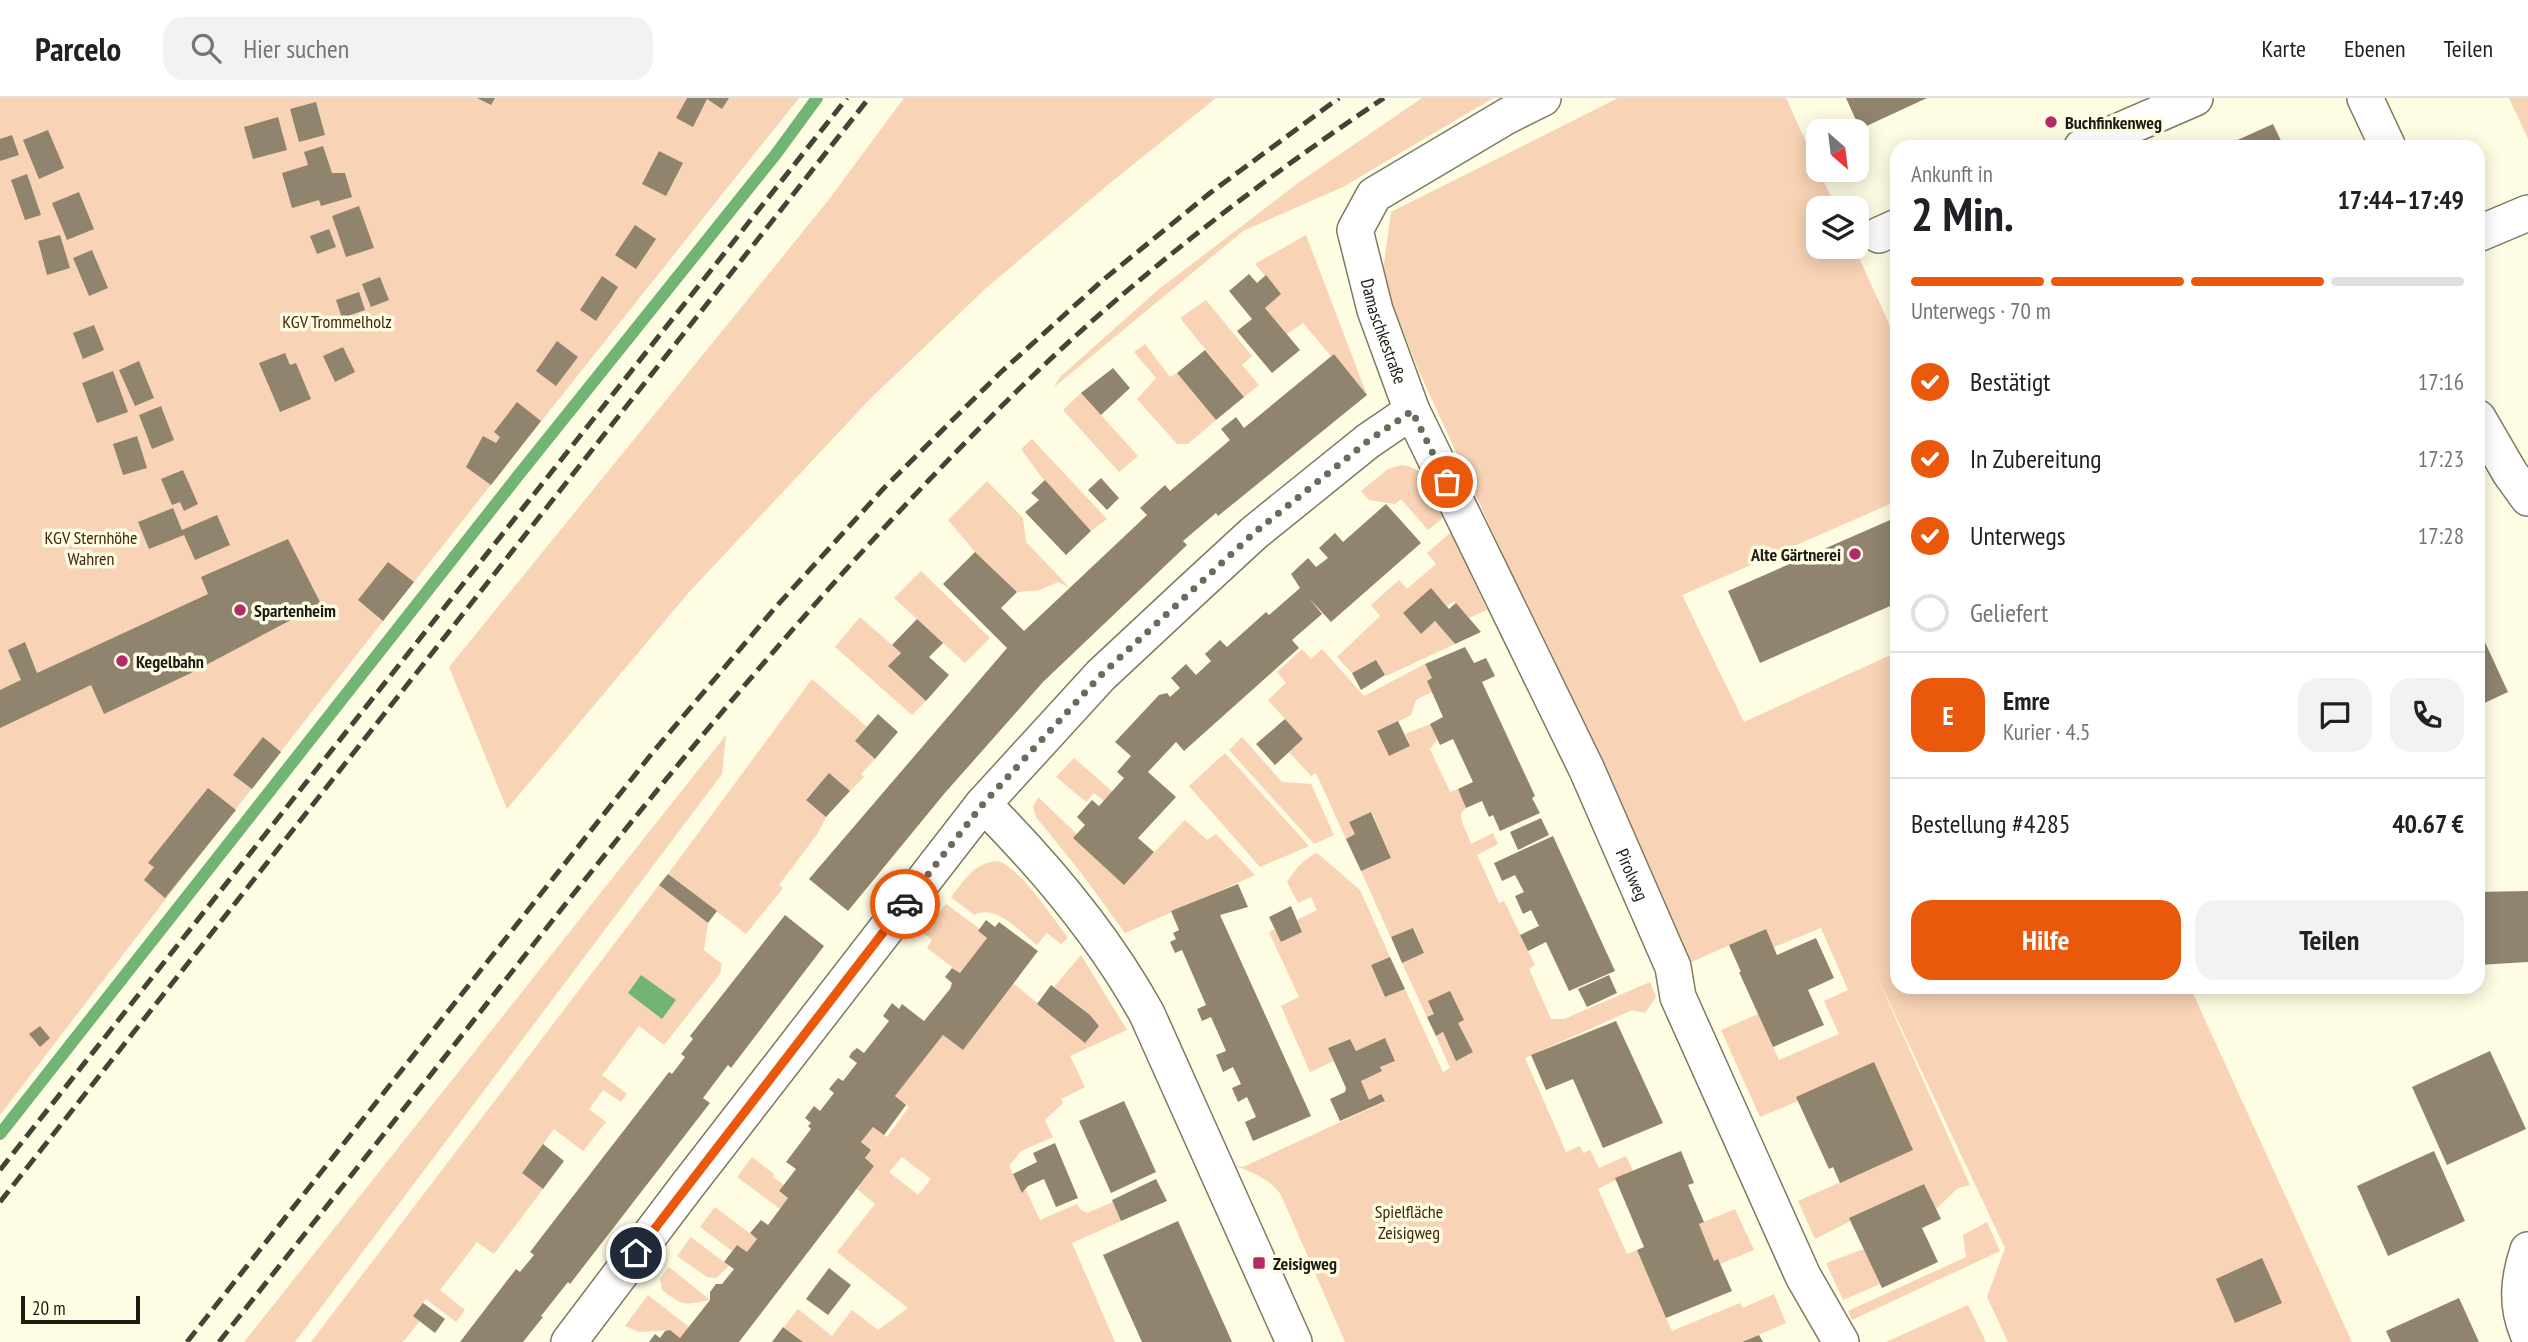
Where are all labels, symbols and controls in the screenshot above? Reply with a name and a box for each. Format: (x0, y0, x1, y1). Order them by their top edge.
search box (163, 17, 653, 80)
text: Parcelo (35, 27, 121, 70)
icon: search (187, 29, 225, 67)
text: Hier suchen (243, 32, 349, 65)
text: Karte (2262, 33, 2306, 64)
text: Ebenen (2344, 33, 2406, 64)
text: Teilen (2444, 33, 2493, 64)
place label: Buchfinkenweg (2065, 111, 2162, 134)
marker: Buchfinkenweg (2043, 114, 2059, 130)
north arrow (1806, 119, 1869, 182)
map controls (1806, 119, 1869, 259)
text: Ankunft in (1911, 159, 1993, 188)
text: 17:44–17:49 (2337, 183, 2464, 216)
text: 2 Min. (1911, 184, 2014, 244)
button: layers (1806, 196, 1869, 259)
street label: Damaschkestraße (1356, 276, 1412, 387)
text: Unterwegs · 70 m (1911, 296, 2051, 325)
park label: KGV Trommelholz (282, 310, 392, 333)
icon: check (1911, 363, 1949, 401)
text: Bestätigt (1970, 365, 2051, 398)
text: 17:16 (2418, 367, 2464, 396)
icon: check (1911, 440, 1949, 478)
text: In Zubereitung (1970, 442, 2101, 475)
text: 17:23 (2418, 444, 2464, 473)
pin (1417, 452, 1477, 512)
icon: bag (1428, 463, 1466, 501)
icon: check (1911, 517, 1949, 555)
text: Unterwegs (1970, 519, 2065, 552)
text: 17:28 (2418, 521, 2464, 550)
park label: KGV Sternhöhe Wahren (45, 526, 137, 570)
place label: Alte Gärtnerei (1750, 543, 1841, 566)
marker: Alte Gärtnerei (1847, 546, 1863, 562)
text: Geliefert (1970, 596, 2048, 629)
place label: Spartenheim (254, 599, 336, 622)
marker: Spartenheim (232, 602, 248, 618)
place label: Kegelbahn (136, 650, 204, 673)
marker: Kegelbahn (114, 653, 130, 669)
button: chat (2298, 678, 2372, 752)
button: phone (2390, 678, 2464, 752)
text: Emre (2003, 684, 2050, 717)
text: E (1942, 699, 1954, 732)
text: Kurier · 4.5 (2003, 717, 2090, 746)
text: Bestellung #4285 (1911, 807, 2071, 840)
text: 40.67 € (2392, 807, 2464, 840)
street label: Pirolweg (1611, 845, 1654, 904)
courier (870, 869, 940, 939)
icon: car (886, 885, 924, 923)
button: Hilfe (1911, 900, 2181, 980)
button: Teilen (2195, 900, 2464, 980)
park label: Spielfläche Zeisigweg (1375, 1200, 1443, 1244)
pin (606, 1223, 666, 1283)
icon: home (617, 1234, 655, 1272)
place label: Zeisigweg (1273, 1252, 1337, 1275)
marker: Zeisigweg (1251, 1255, 1267, 1271)
scale bar (21, 1293, 140, 1325)
text: 20 m (32, 1296, 66, 1320)

